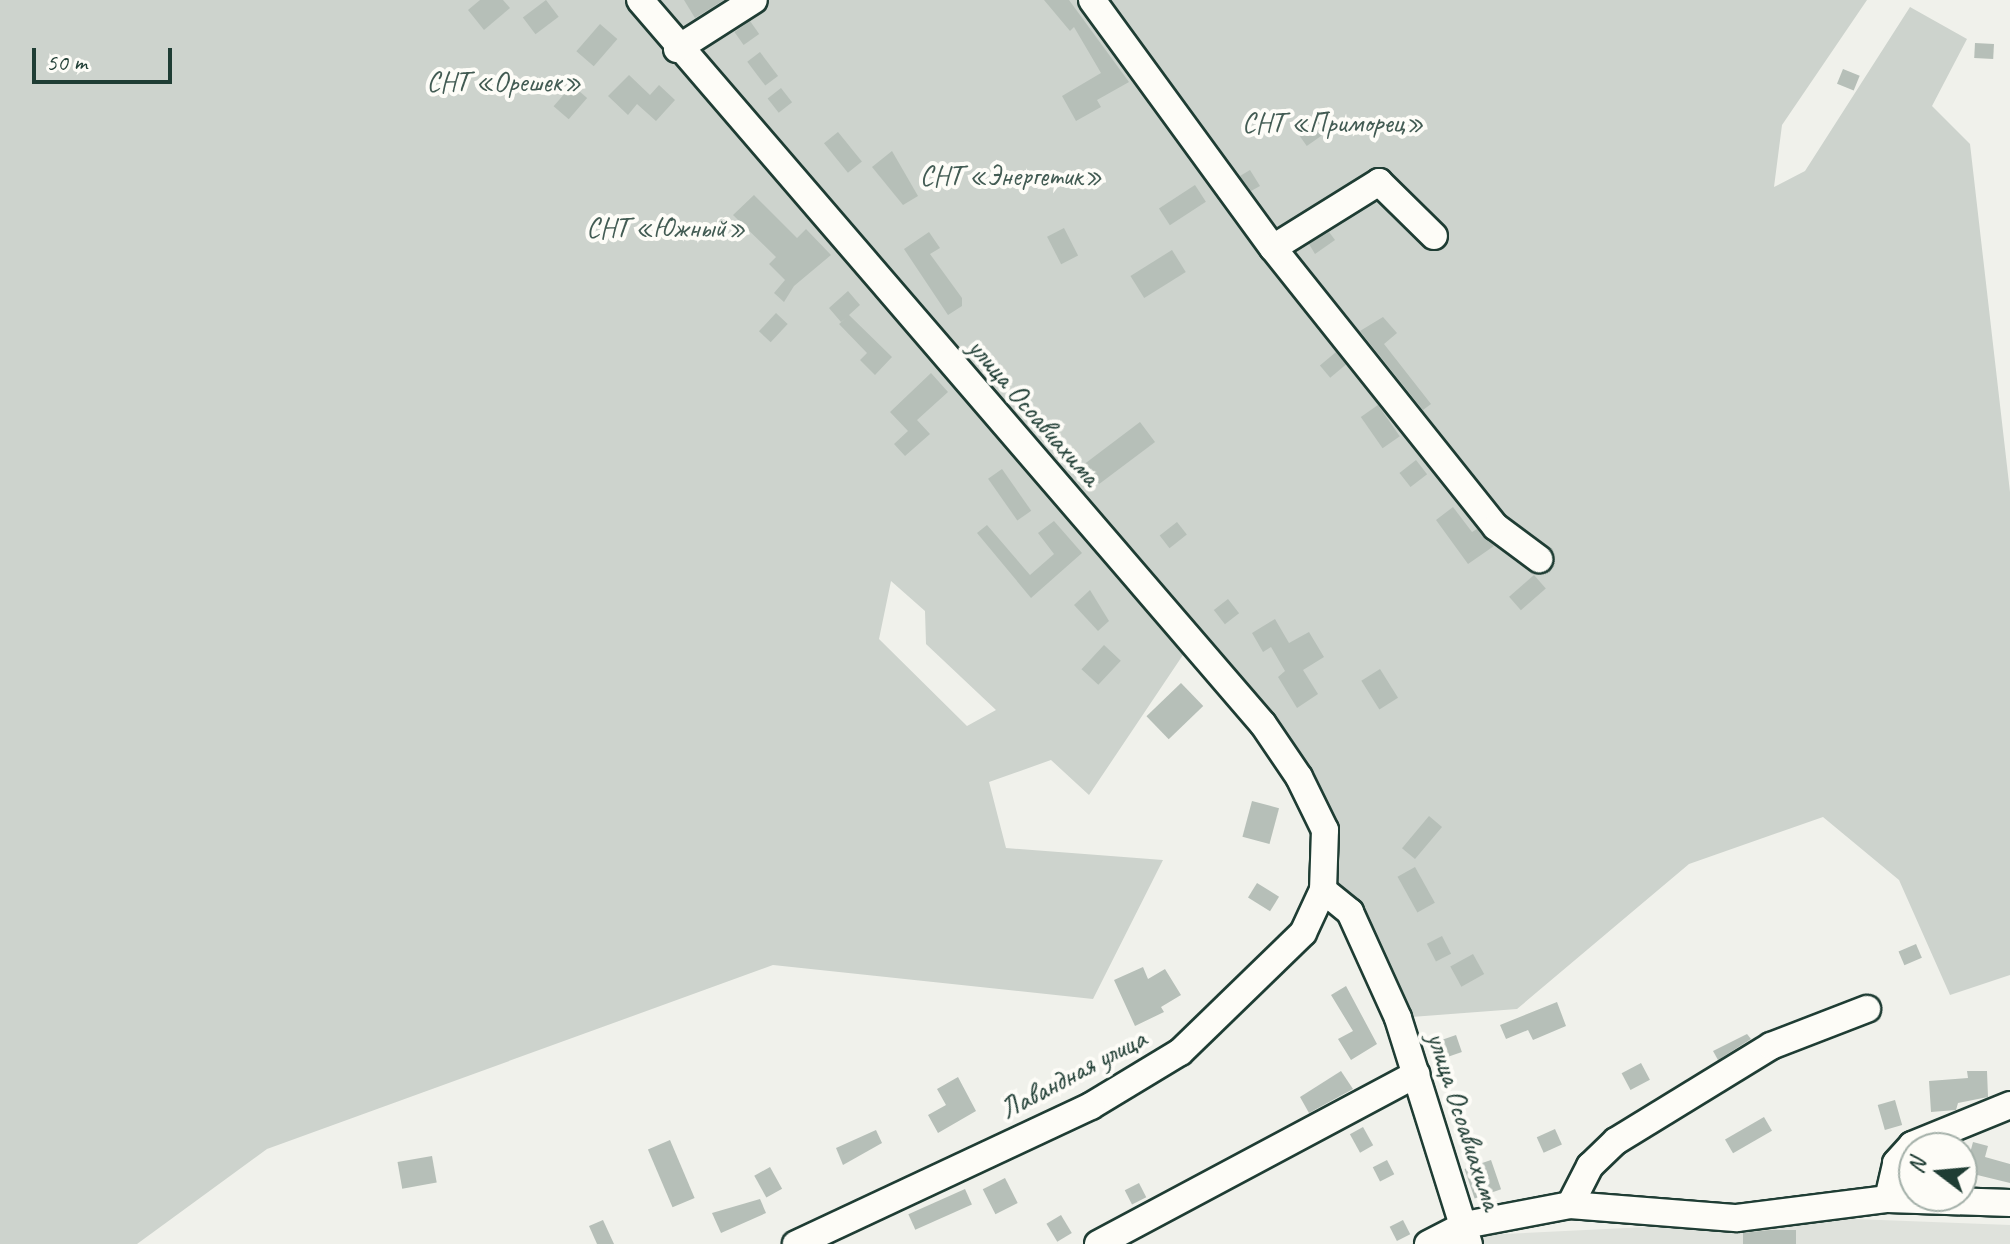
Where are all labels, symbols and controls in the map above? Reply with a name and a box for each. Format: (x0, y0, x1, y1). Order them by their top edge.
scale bar (36, 32, 176, 82)
text: 50 m (46, 47, 87, 77)
park label: СНТ «Орешек» (426, 65, 582, 99)
park label: СНТ «Приморец» (1242, 106, 1424, 140)
park label: СНТ «Энергетик» (920, 159, 1102, 193)
park label: СНТ «Южный» (586, 211, 746, 245)
street label: улица Осоавиахима (961, 332, 1107, 492)
street label: Лавандная улица (993, 1021, 1153, 1127)
street label: улица Осоавиахима (1420, 1028, 1508, 1214)
north arrow (1898, 1132, 1978, 1212)
text: N (1902, 1156, 1932, 1176)

